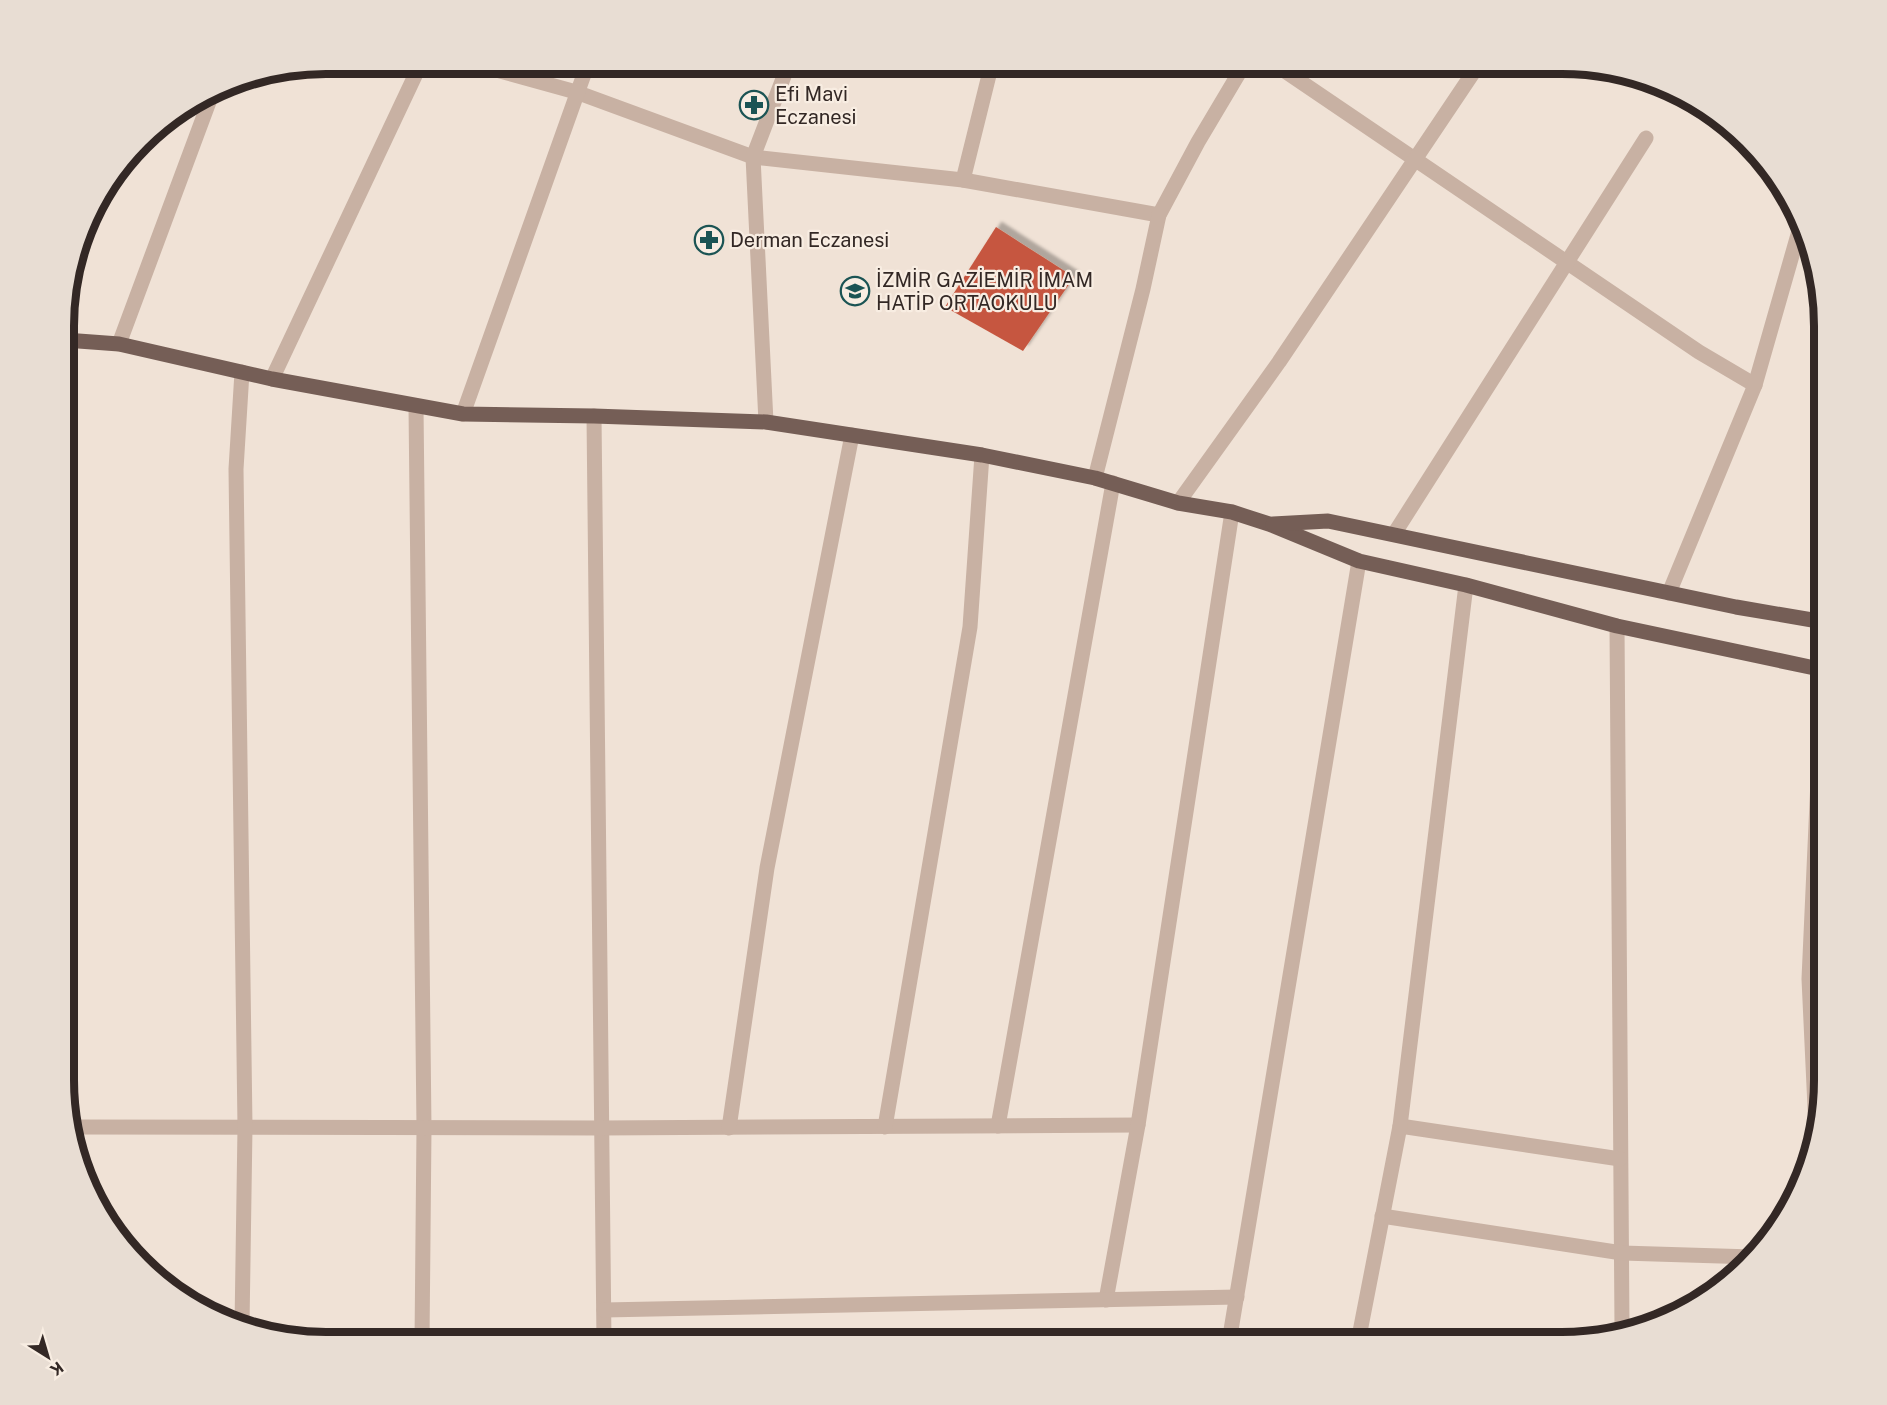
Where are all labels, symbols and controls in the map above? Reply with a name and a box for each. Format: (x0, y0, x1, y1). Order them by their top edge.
place label: Efi Mavi Eczanesi (775, 82, 857, 129)
pharmacy icon: Efi Mavi Eczanesi (738, 89, 770, 121)
pharmacy icon: Derman Eczanesi (693, 224, 725, 256)
place label: Derman Eczanesi (730, 228, 889, 252)
place label: İZMİR GAZİEMİR İMAM HATİP ORTAOKULU (876, 268, 1093, 315)
school or university icon: İZMİR GAZİEMİR İMAM HATİP ORTAOKULU (839, 275, 871, 307)
north arrow (18, 1327, 78, 1387)
text: K (46, 1358, 67, 1380)

